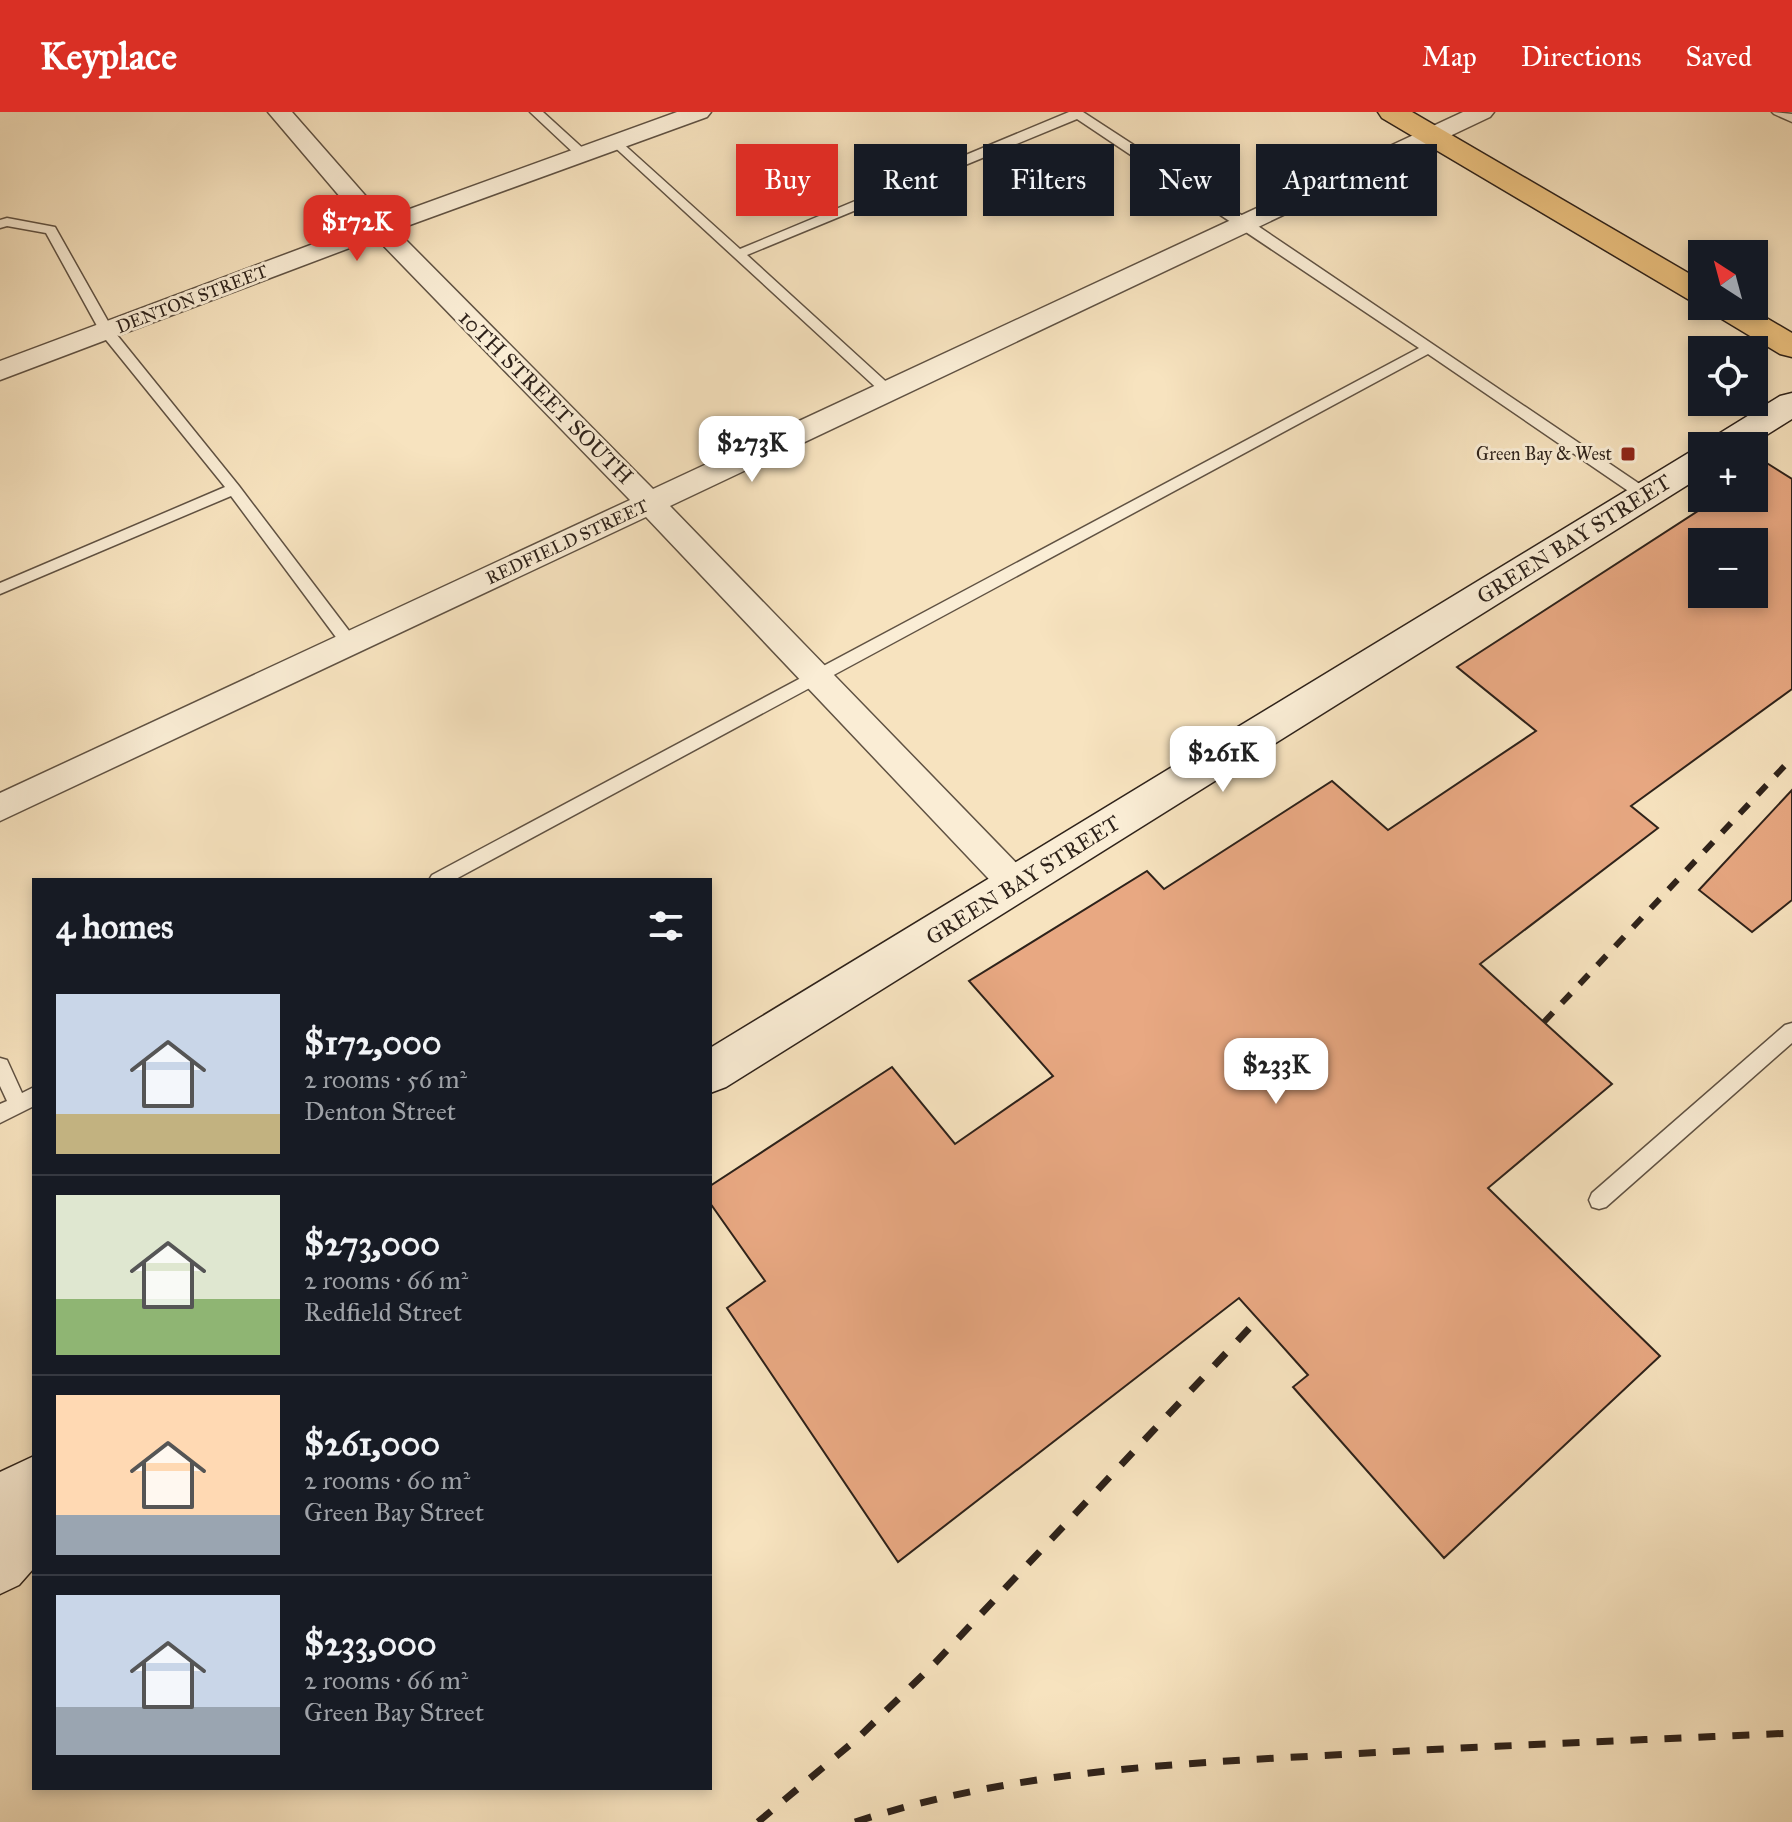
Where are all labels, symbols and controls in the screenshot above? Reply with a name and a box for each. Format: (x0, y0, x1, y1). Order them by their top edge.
text: Keyplace (40, 33, 177, 79)
text: Map (1422, 39, 1477, 74)
text: Directions (1521, 39, 1642, 74)
text: Saved (1686, 39, 1752, 74)
chip: Buy (736, 144, 838, 216)
chip: Rent (854, 144, 967, 216)
chip: Filters (983, 144, 1114, 216)
chip: New (1130, 144, 1240, 216)
chip: Apartment (1256, 144, 1437, 216)
pin: $172K (301, 195, 413, 263)
text: $172K (321, 205, 393, 237)
north arrow (1688, 240, 1768, 320)
map controls (1688, 240, 1768, 608)
street label: DENTON STREET (113, 260, 271, 338)
street label: 10TH STREET SOUTH (453, 304, 639, 490)
button: locate (1688, 336, 1768, 416)
pin: $273K (696, 416, 808, 484)
text: $273K (717, 426, 787, 458)
button: + (1688, 432, 1768, 512)
place label: Green Bay & West (1476, 443, 1613, 465)
marker: Green Bay & West (1619, 445, 1637, 463)
street label: GREEN BAY STREET (1472, 468, 1676, 610)
street label: REDFIELD STREET (482, 495, 652, 589)
button: − (1688, 528, 1768, 608)
pin: $261K (1167, 726, 1279, 794)
text: $261K (1188, 736, 1258, 768)
street label: GREEN BAY STREET (921, 809, 1125, 951)
icon: filters (644, 904, 688, 948)
text: 4 homes (56, 906, 173, 947)
text: $172,000 (304, 1022, 442, 1063)
icon: home (120, 1026, 216, 1122)
pin: $233K (1220, 1038, 1332, 1106)
text: $233K (1242, 1048, 1310, 1080)
text: 2 rooms · 56 m² (304, 1063, 467, 1095)
text: Denton Street (304, 1095, 456, 1127)
text: $273,000 (304, 1223, 440, 1264)
icon: home (120, 1227, 216, 1323)
text: 2 rooms · 66 m² (304, 1264, 468, 1296)
text: Redfield Street (304, 1296, 462, 1328)
text: $261,000 (304, 1423, 440, 1464)
icon: home (120, 1427, 216, 1523)
text: 2 rooms · 60 m² (304, 1464, 470, 1496)
text: Green Bay Street (304, 1496, 484, 1528)
text: $233,000 (304, 1623, 437, 1664)
icon: home (120, 1627, 216, 1723)
text: 2 rooms · 66 m² (304, 1664, 468, 1696)
text: Green Bay Street (304, 1696, 484, 1728)

